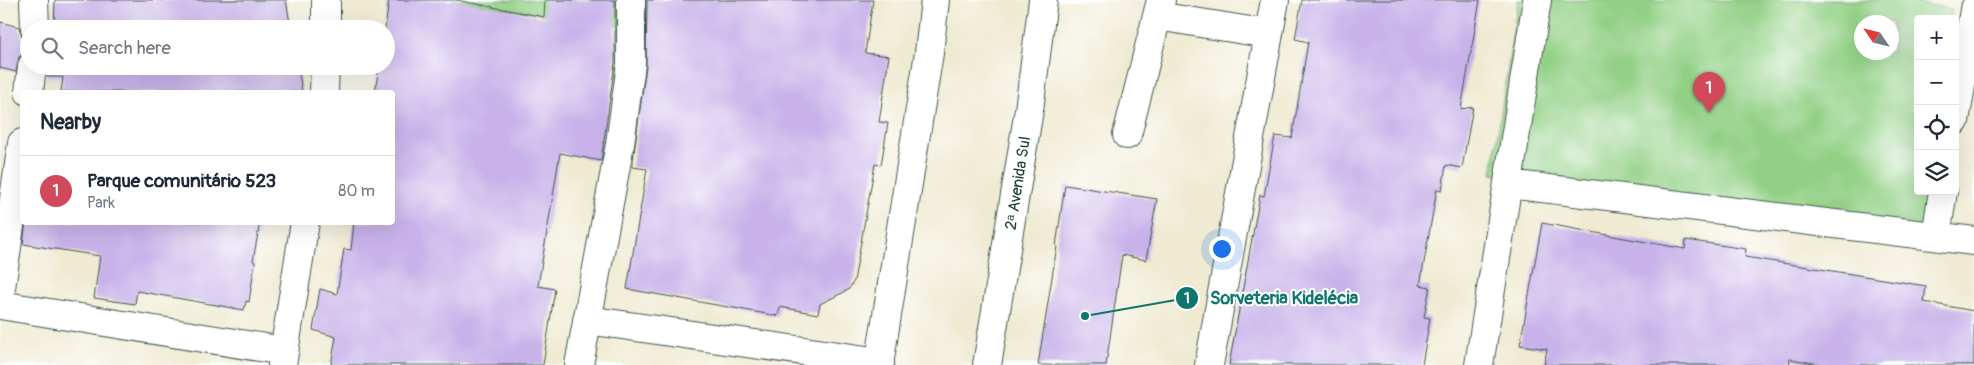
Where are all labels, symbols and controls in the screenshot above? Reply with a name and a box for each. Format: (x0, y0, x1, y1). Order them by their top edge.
north arrow (1854, 15, 1899, 60)
map controls (1914, 15, 1959, 195)
button: + (1914, 15, 1959, 60)
search box (20, 20, 395, 75)
icon: search (38, 34, 66, 62)
text: Search here (78, 36, 171, 60)
button: − (1914, 60, 1959, 105)
pin: 1 (1693, 72, 1725, 113)
button: locate (1914, 105, 1959, 150)
text: Nearby (40, 109, 101, 136)
street label: 2ᵃ Avenida Sul (1001, 135, 1035, 231)
button: layers (1914, 150, 1959, 195)
text: Parque comunitário 523 (87, 169, 276, 193)
text: 1 (53, 181, 59, 201)
text: 80 m (338, 181, 375, 201)
text: Park (87, 193, 115, 213)
your location (1209, 236, 1235, 262)
callout: Sorveteria Kidelécia (1175, 282, 1368, 315)
text: Sorveteria Kidelécia (1210, 287, 1359, 310)
text: 1 (1184, 289, 1190, 308)

